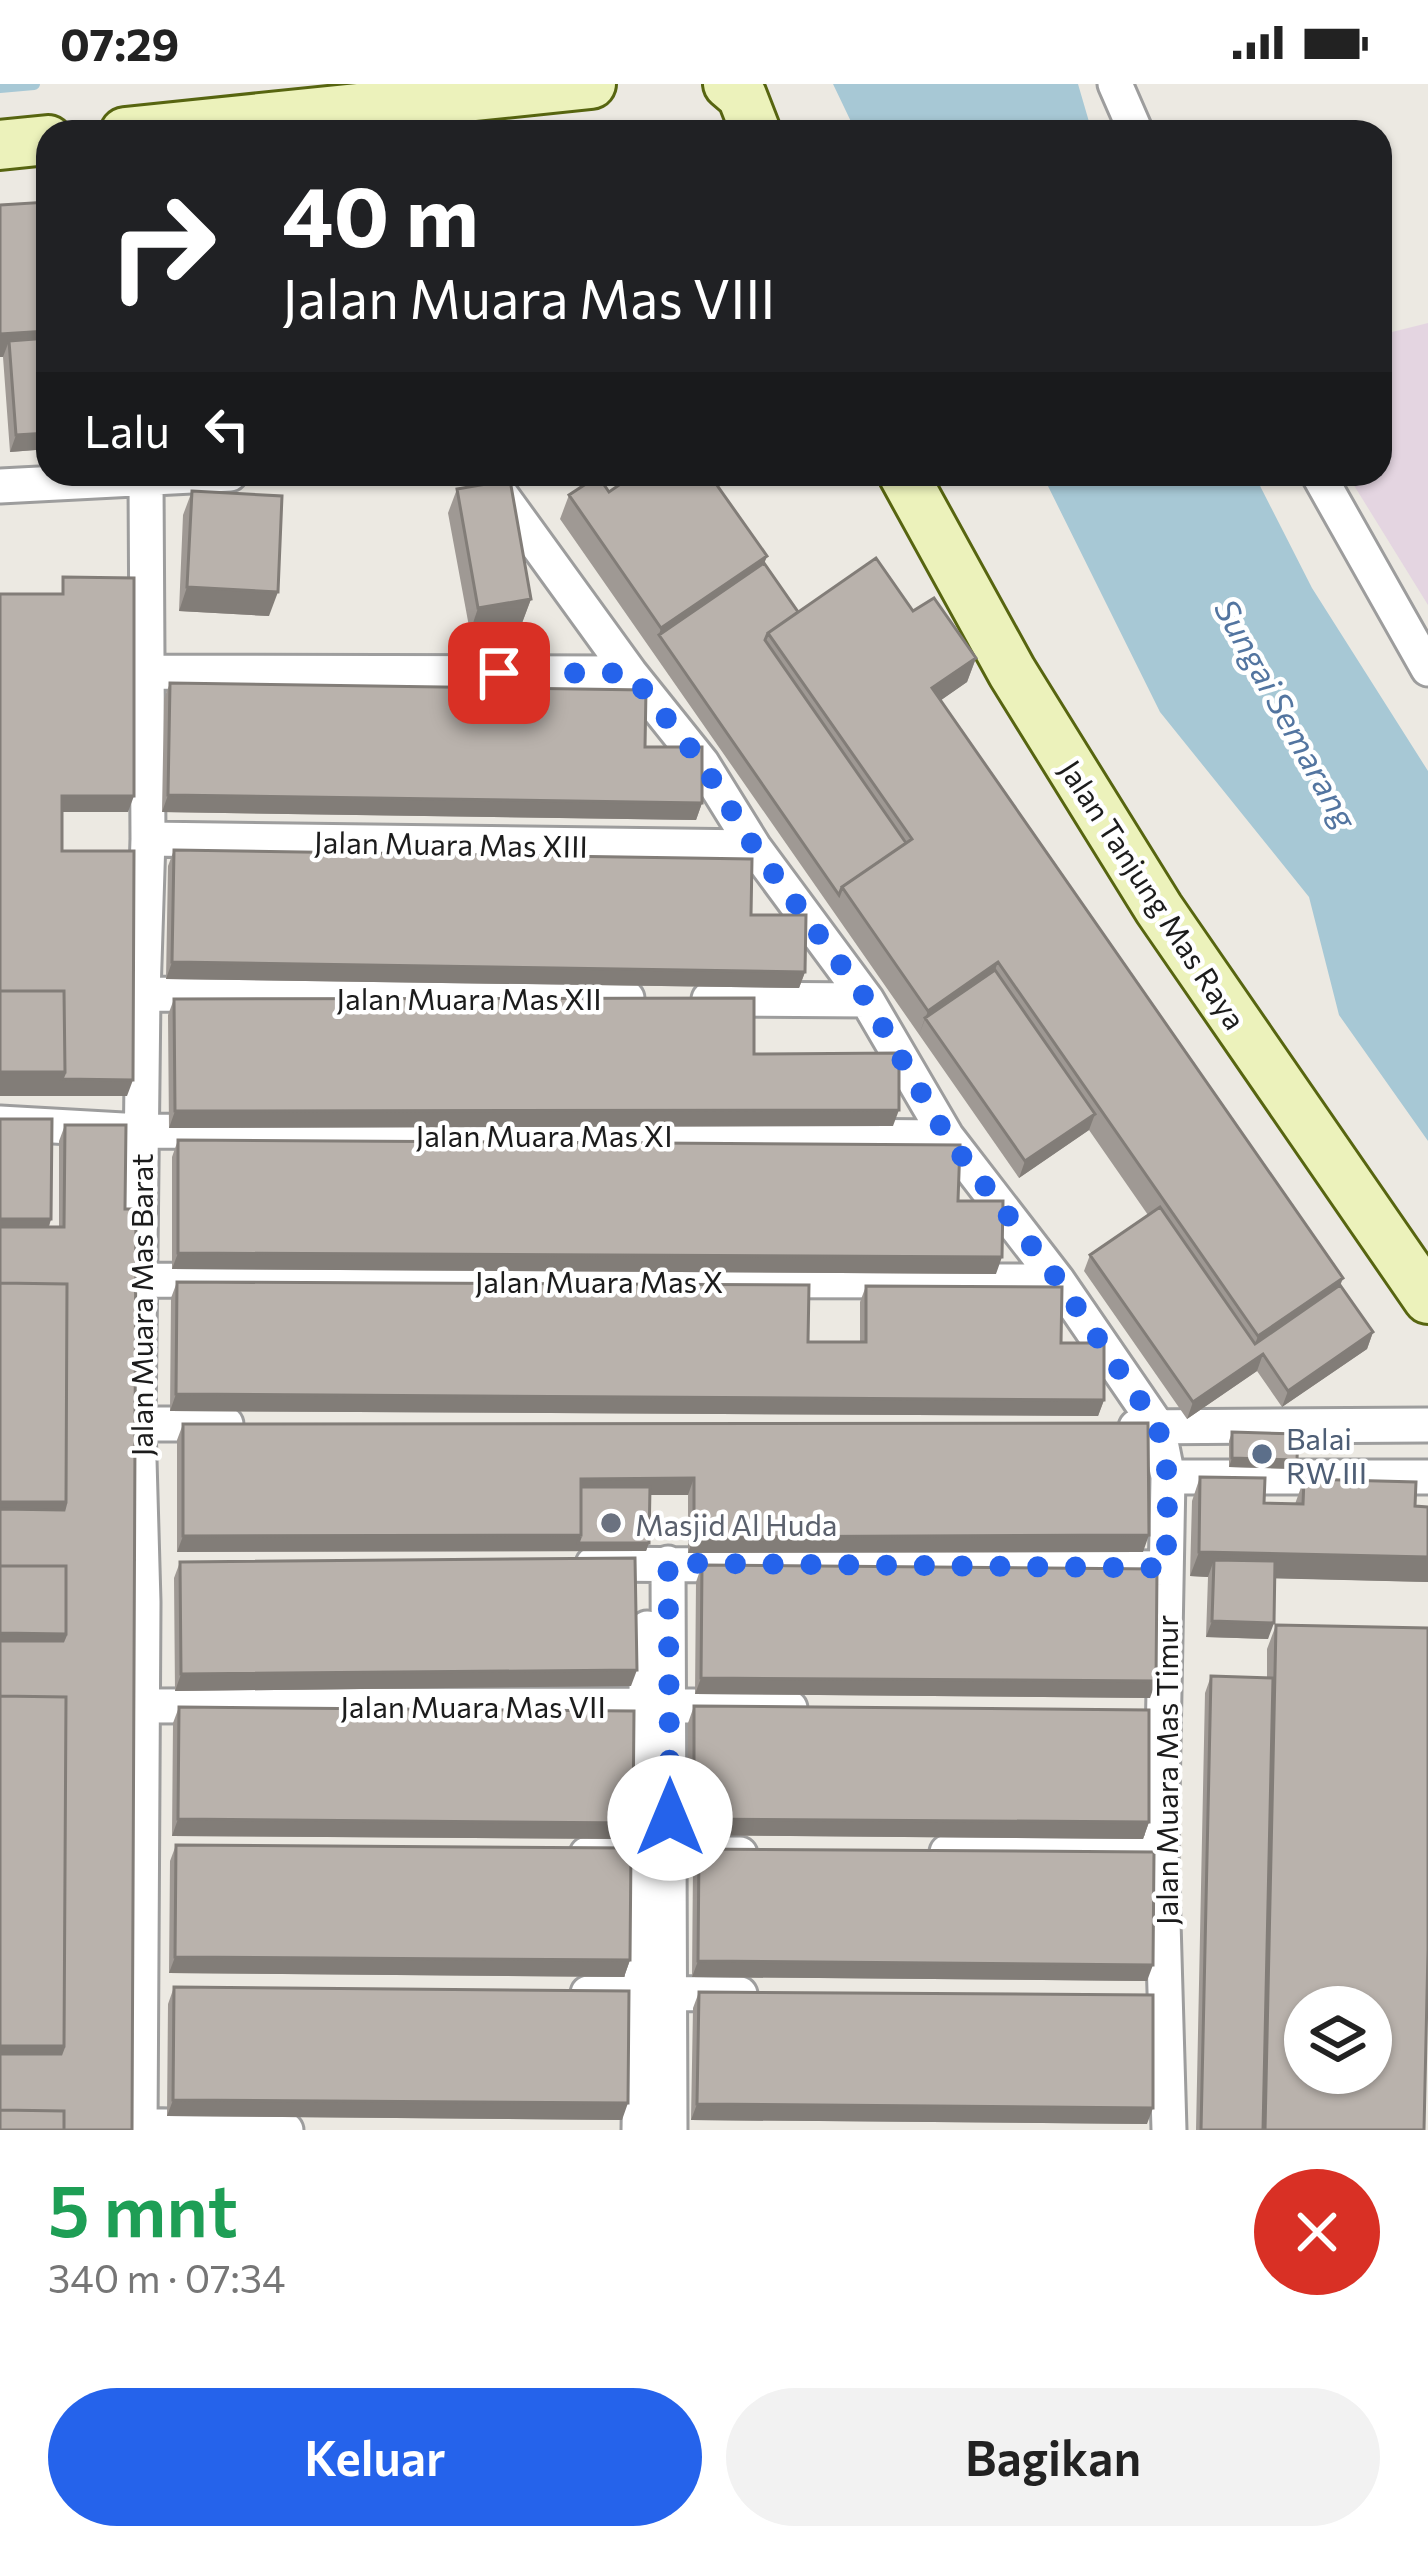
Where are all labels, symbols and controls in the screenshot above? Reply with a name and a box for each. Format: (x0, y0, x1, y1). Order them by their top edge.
text: 07:29 (60, 15, 179, 70)
text: 40 m (282, 162, 479, 264)
icon: right (84, 168, 240, 324)
text: Jalan Muara Mas VIII (282, 264, 775, 330)
icon: left (194, 396, 260, 462)
text: Lalu (84, 402, 170, 457)
water label: Sungai Semarang (1207, 591, 1368, 836)
pin (448, 622, 550, 724)
icon: arrive (466, 640, 532, 706)
street label: Jalan Tanjung Mas Raya (1053, 752, 1255, 1036)
street label: Jalan Muara Mas XIII (314, 822, 588, 864)
street label: Jalan Muara Mas XII (336, 979, 602, 1016)
street label: Jalan Muara Mas XI (415, 1116, 673, 1153)
street label: Jalan Muara Mas Barat (122, 1153, 159, 1457)
street label: Jalan Muara Mas X (475, 1262, 723, 1299)
place label: Balai RW III (1286, 1419, 1367, 1490)
marker: Balai RW III (1249, 1441, 1275, 1467)
place label: Masjid Al Huda (635, 1505, 838, 1542)
marker: Masjid Al Huda (598, 1510, 624, 1536)
street label: Jalan Muara Mas Timur (1147, 1615, 1184, 1925)
street label: Jalan Muara Mas VII (340, 1687, 606, 1724)
position arrow (607, 1755, 733, 1881)
map controls (1284, 1986, 1392, 2094)
button: layers (1284, 1986, 1392, 2094)
text: 5 mnt (48, 2164, 238, 2252)
button: close (1254, 2169, 1380, 2295)
text: 340 m · 07:34 (48, 2253, 285, 2301)
button: Keluar (48, 2388, 702, 2526)
button: Bagikan (726, 2388, 1380, 2526)

